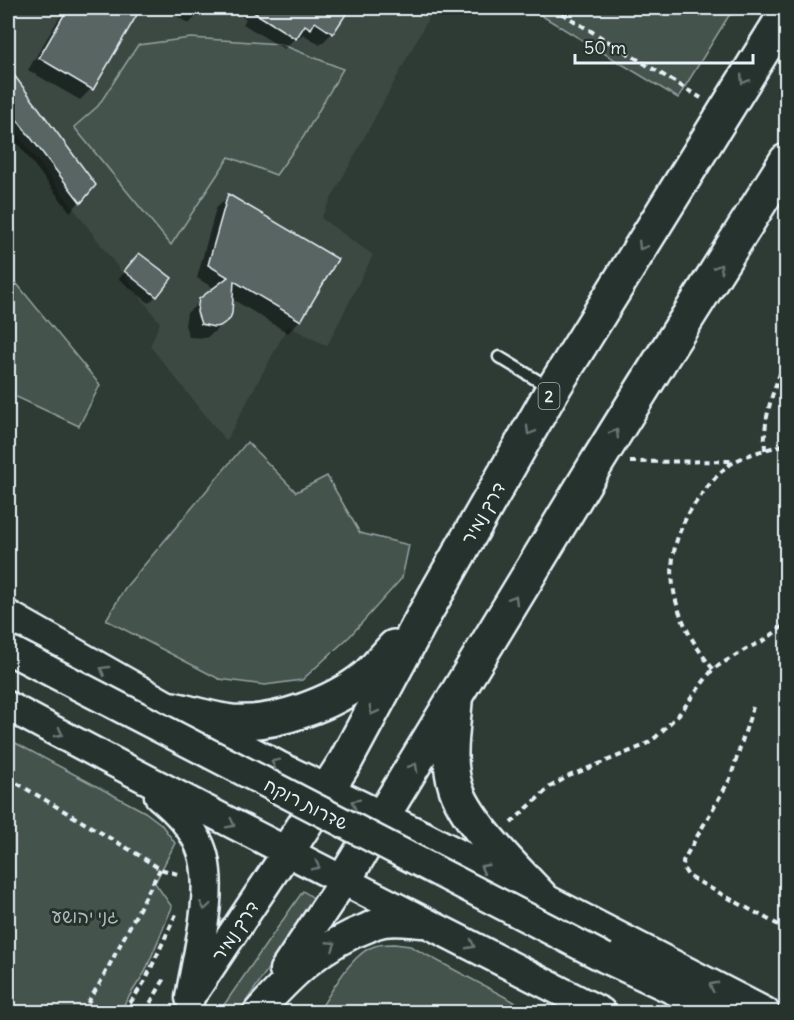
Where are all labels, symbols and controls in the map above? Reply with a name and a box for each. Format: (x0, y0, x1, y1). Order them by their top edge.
scale bar (575, 27, 754, 65)
text: 50 m (584, 36, 626, 59)
one-way arrow (740, 74, 752, 84)
one-way arrow (637, 240, 649, 250)
one-way arrow (712, 264, 724, 274)
road number: 2 (538, 383, 560, 409)
one-way arrow (525, 425, 537, 435)
one-way arrow (608, 429, 620, 439)
street label: דרך נמיר (456, 478, 510, 548)
one-way arrow (506, 595, 518, 605)
one-way arrow (100, 666, 110, 677)
one-way arrow (369, 704, 380, 715)
one-way arrow (53, 726, 63, 737)
one-way arrow (270, 759, 281, 771)
one-way arrow (407, 763, 418, 773)
street label: שדרות רוקח (260, 773, 352, 835)
one-way arrow (351, 799, 362, 810)
one-way arrow (225, 817, 236, 829)
one-way arrow (309, 859, 320, 870)
one-way arrow (480, 864, 490, 875)
street label: דרך נמיר (206, 896, 264, 966)
one-way arrow (199, 900, 212, 910)
park label: גני יהושע (52, 905, 118, 928)
one-way arrow (465, 938, 475, 949)
one-way arrow (325, 941, 336, 952)
one-way arrow (709, 982, 720, 993)

